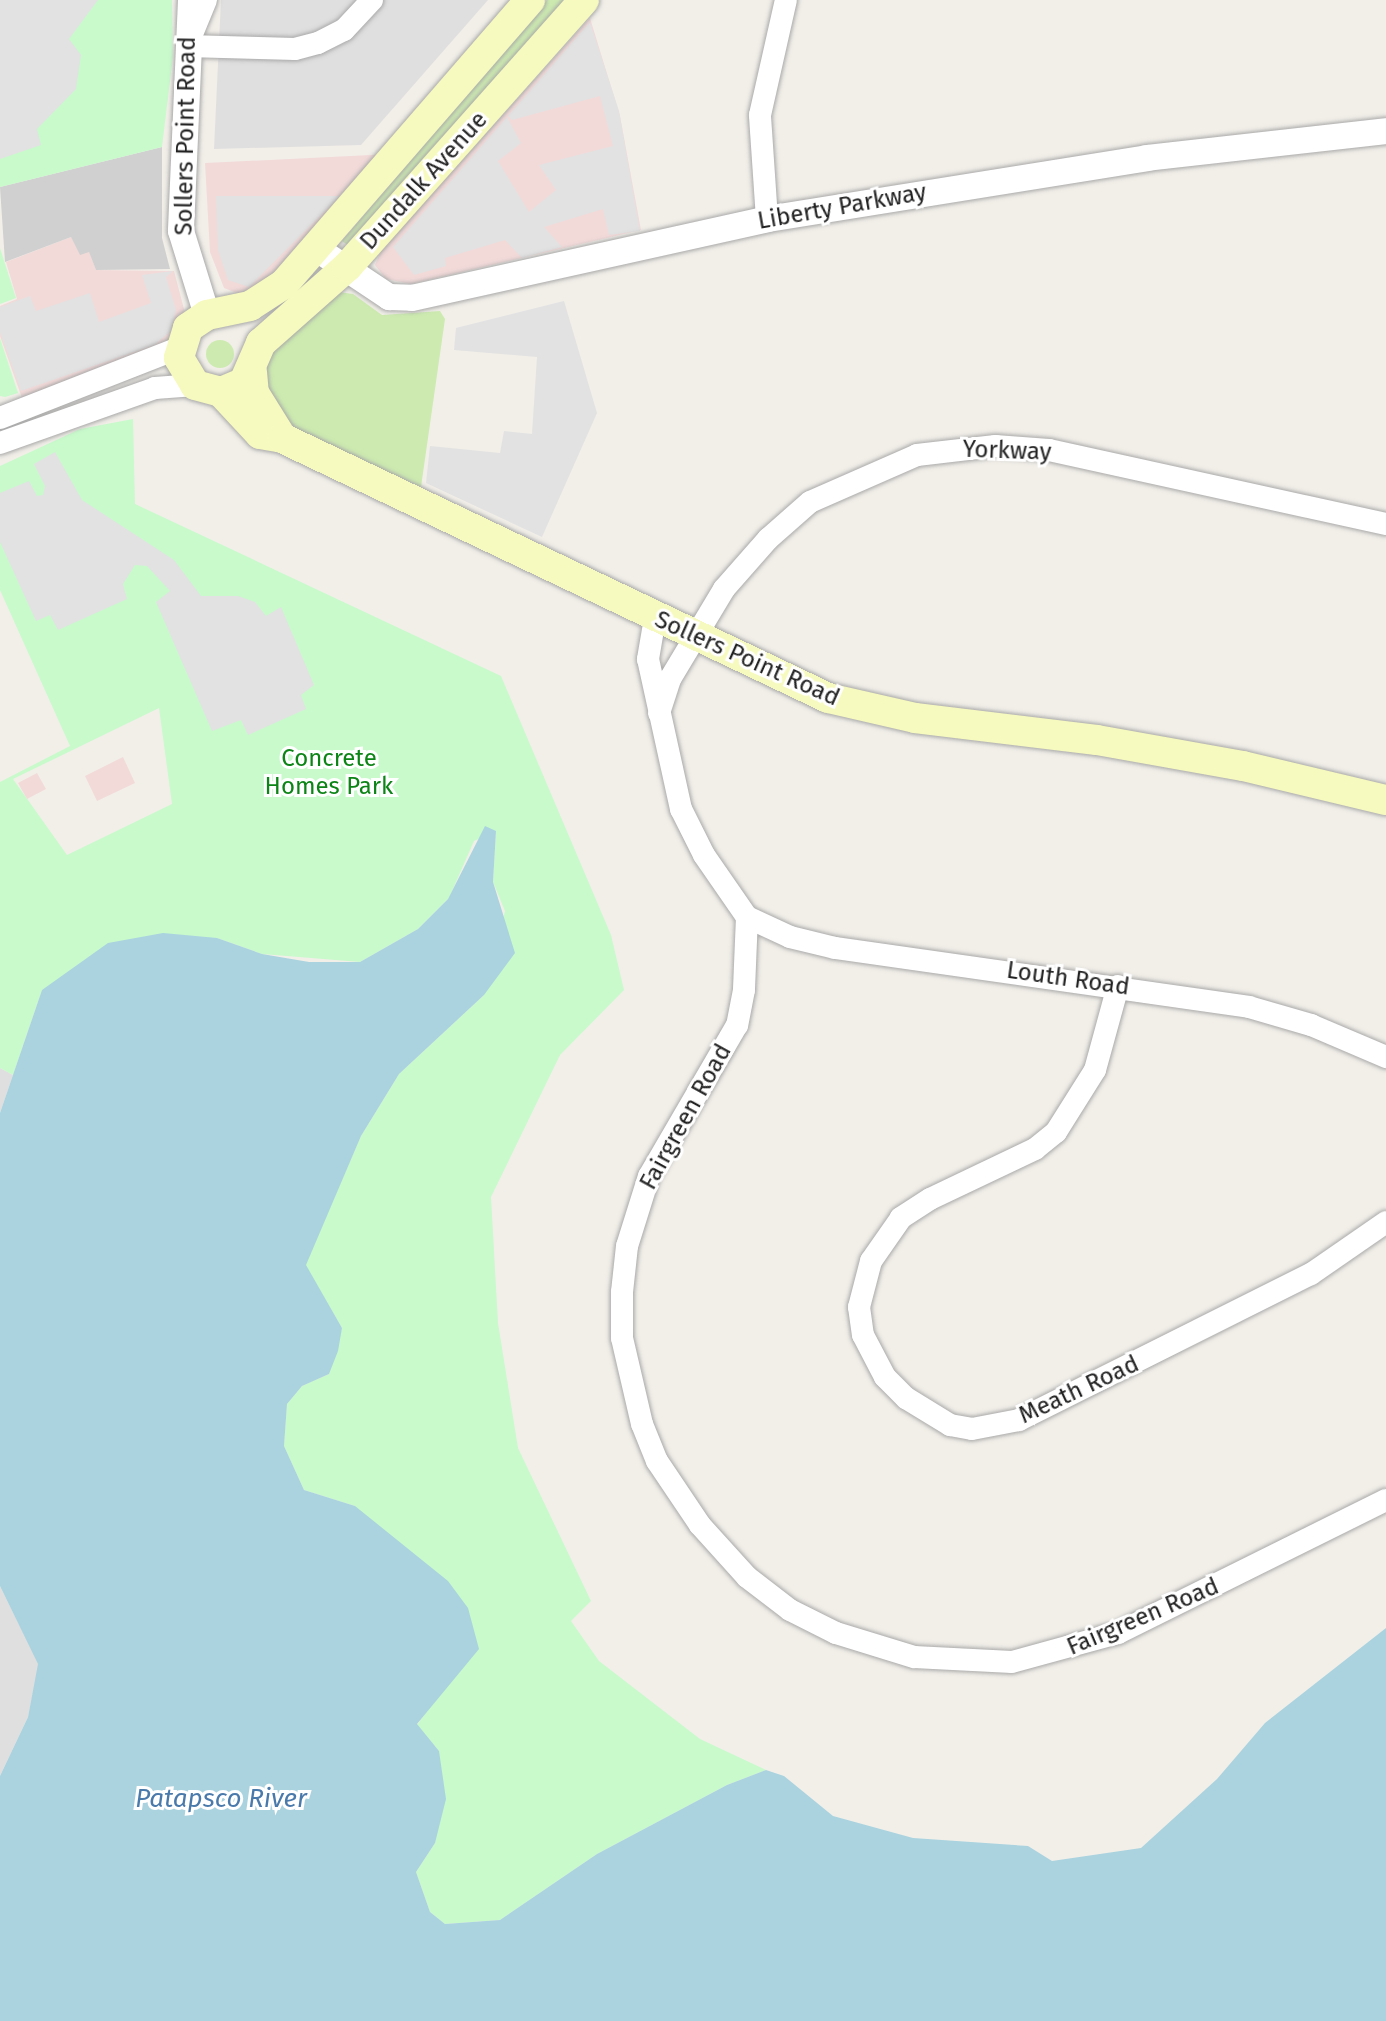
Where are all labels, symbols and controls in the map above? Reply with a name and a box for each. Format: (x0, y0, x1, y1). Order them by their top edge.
street label: Sollers Point Road (170, 36, 202, 236)
street label: Dundalk Avenue (354, 106, 494, 256)
street label: Liberty Parkway (755, 178, 929, 236)
street label: Yorkway (962, 435, 1052, 467)
street label: Sollers Point Road (650, 605, 844, 713)
park label: Concrete Homes Park (265, 745, 393, 801)
street label: Louth Road (1005, 956, 1131, 1002)
street label: Fairgreen Road (634, 1039, 738, 1195)
street label: Meath Road (1014, 1350, 1144, 1430)
street label: Fairgreen Road (1063, 1572, 1223, 1662)
water label: Patapsco River (135, 1783, 307, 1815)

